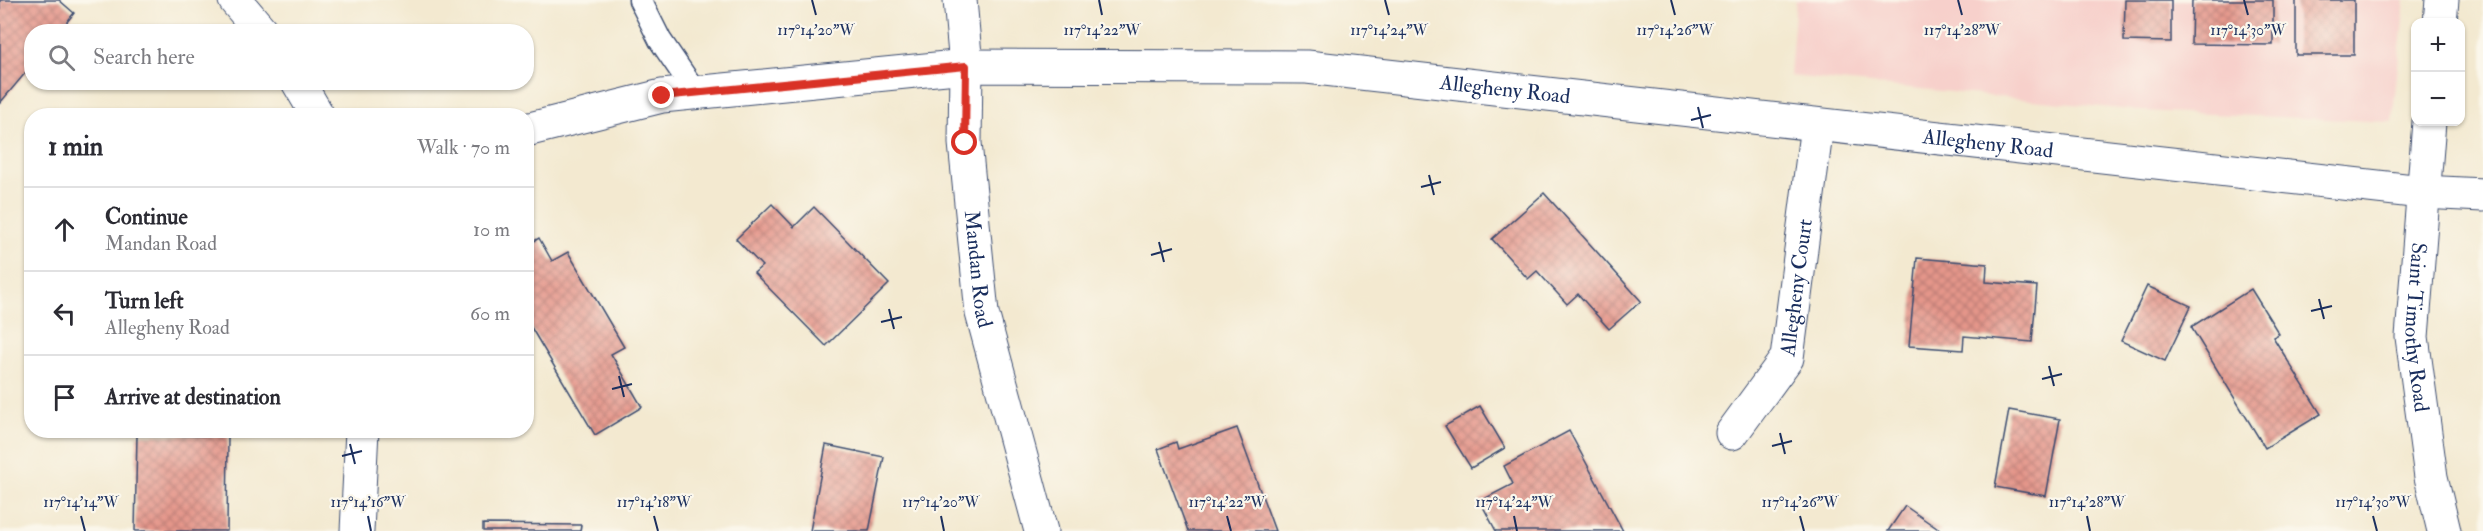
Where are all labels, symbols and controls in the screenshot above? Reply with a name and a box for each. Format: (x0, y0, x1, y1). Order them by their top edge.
map controls (2411, 18, 2465, 126)
button: + (2411, 18, 2465, 72)
text: 117°14'20"W (777, 21, 855, 40)
text: 117°14'22"W (1063, 21, 1141, 40)
text: 117°14'24"W (1350, 21, 1429, 40)
text: 117°14'26"W (1636, 21, 1714, 40)
text: 117°14'28"W (1924, 21, 2001, 40)
text: 117°14'30"W (2210, 21, 2286, 40)
search box (24, 24, 534, 90)
icon: search (45, 41, 78, 74)
text: Search here (93, 43, 195, 71)
street label: Allegheny Road (1437, 68, 1572, 110)
button: − (2411, 72, 2465, 126)
route end (648, 82, 674, 108)
street label: Allegheny Road (1920, 123, 2055, 164)
route start (951, 129, 977, 155)
text: 1 min (48, 131, 103, 163)
text: Walk · 70 m (417, 135, 510, 160)
text: Continue (105, 203, 188, 231)
street label: Mandan Road (958, 209, 999, 331)
icon: ahead (48, 213, 81, 246)
text: 10 m (473, 217, 510, 242)
street label: Allegheny Court (1774, 217, 1818, 359)
text: Mandan Road (105, 231, 217, 256)
street label: Saint Timothy Road (2399, 241, 2436, 414)
text: Turn left (105, 287, 184, 315)
icon: left (48, 297, 81, 330)
text: 60 m (470, 301, 510, 326)
text: Allegheny Road (105, 315, 230, 340)
icon: arrive (48, 381, 81, 414)
text: Arrive at destination (105, 383, 281, 411)
text: 117°14'14"W (43, 493, 119, 512)
text: 117°14'16"W (331, 493, 406, 512)
text: 117°14'18"W (617, 493, 692, 512)
text: 117°14'20"W (902, 493, 980, 512)
text: 117°14'22"W (1188, 493, 1266, 512)
text: 117°14'24"W (1475, 493, 1554, 512)
text: 117°14'26"W (1761, 493, 1839, 512)
text: 117°14'28"W (2049, 493, 2126, 512)
text: 117°14'30"W (2335, 493, 2411, 512)

